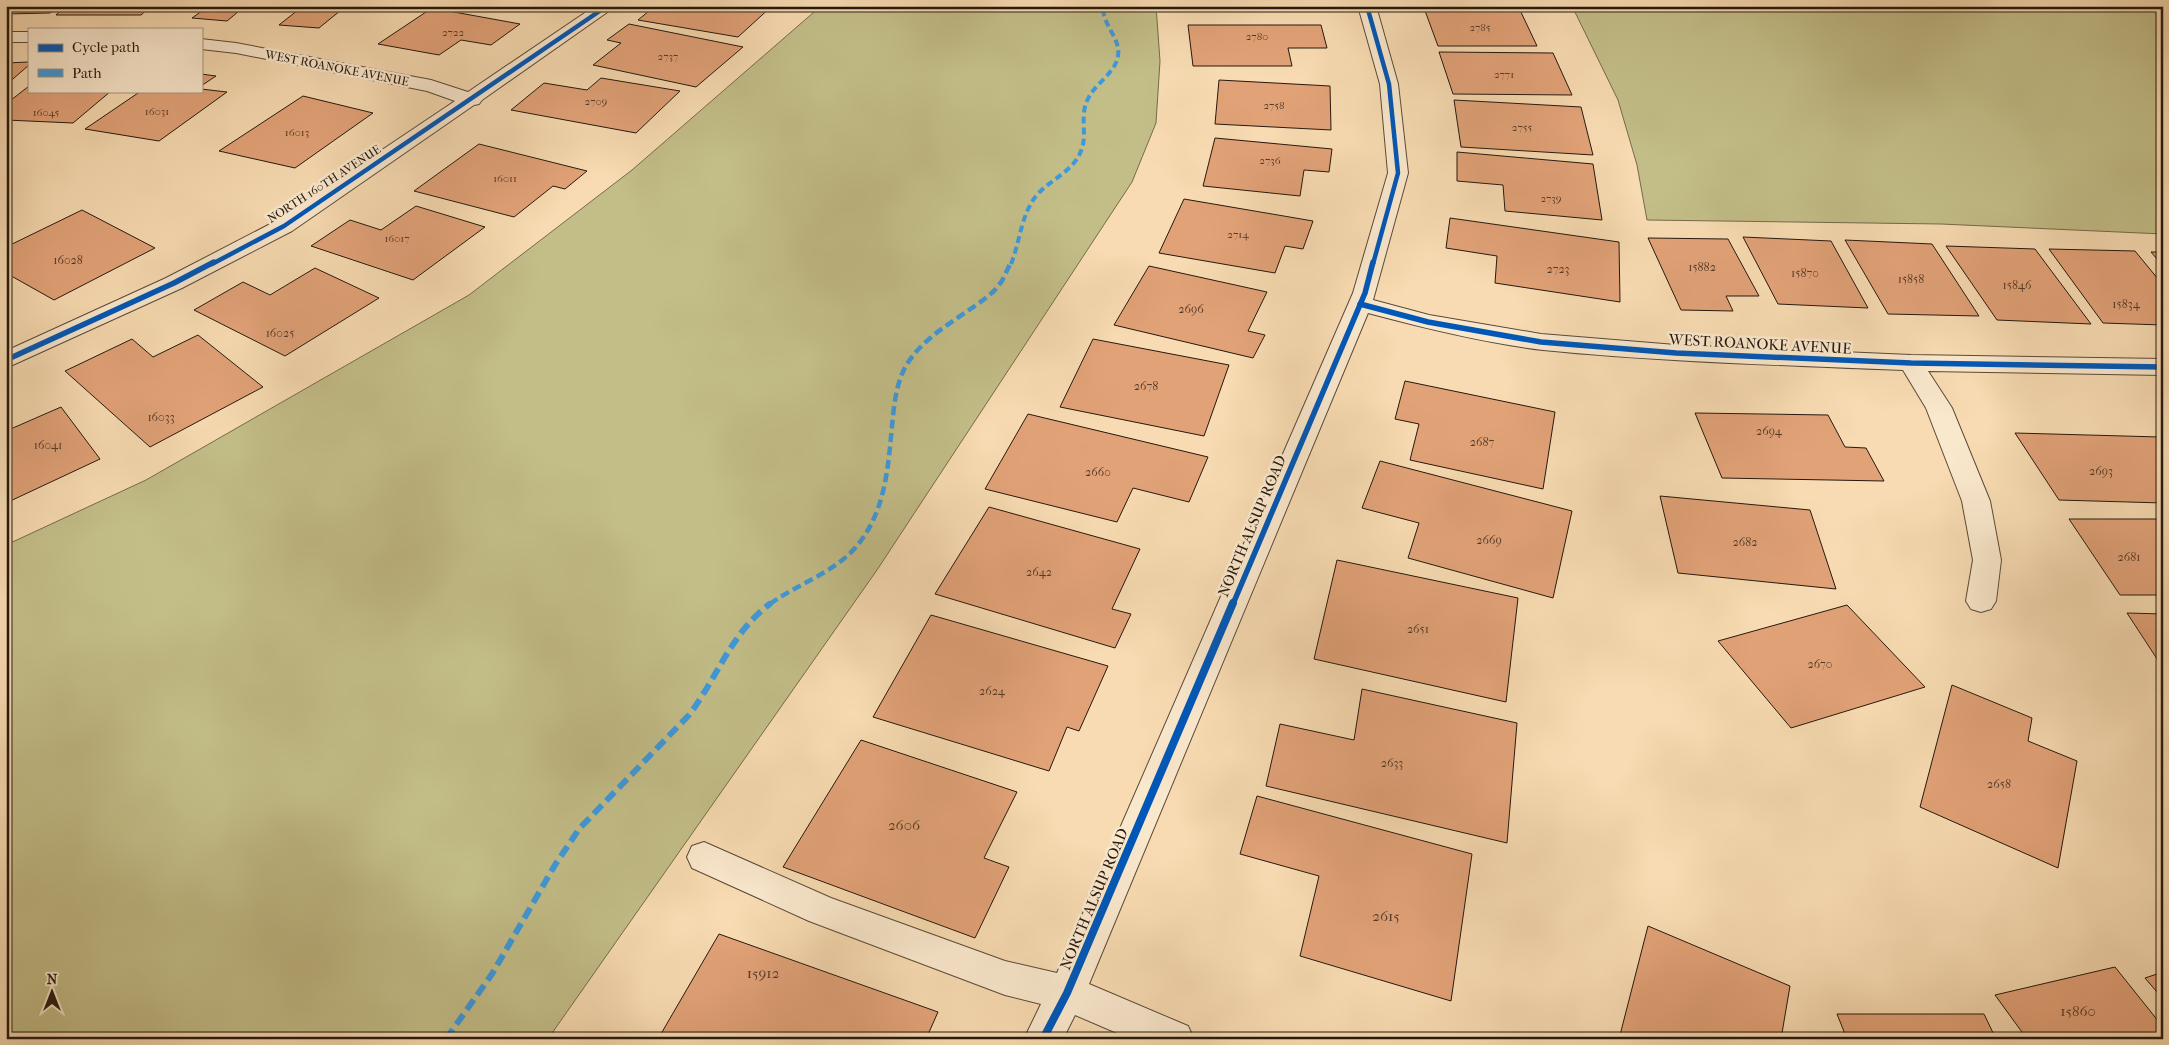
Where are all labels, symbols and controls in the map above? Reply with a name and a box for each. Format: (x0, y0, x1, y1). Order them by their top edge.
house number: 2785 (1469, 21, 1491, 34)
house number: 2722 (442, 26, 464, 39)
legend (28, 28, 202, 92)
house number: 2780 (1246, 30, 1268, 43)
text: Cycle path (72, 38, 140, 56)
street label: WEST ROANOKE AVENUE (263, 47, 410, 89)
house number: 2737 (658, 50, 678, 63)
text: Path (72, 64, 102, 82)
house number: 2771 (1494, 68, 1514, 81)
house number: 2709 (585, 95, 608, 108)
house number: 2758 (1263, 99, 1285, 112)
house number: 16031 (145, 105, 169, 118)
house number: 16045 (33, 106, 60, 119)
house number: 2755 (1512, 121, 1532, 134)
house number: 16013 (285, 126, 309, 139)
street label: NORTH 160TH AVENUE (265, 142, 383, 226)
house number: 2736 (1259, 154, 1281, 167)
house number: 16011 (493, 172, 517, 185)
house number: 2739 (1540, 192, 1562, 205)
house number: 2714 (1227, 228, 1249, 241)
house number: 16017 (384, 232, 410, 245)
house number: 16028 (53, 253, 83, 267)
house number: 15882 (1688, 260, 1716, 274)
house number: 2723 (1546, 262, 1570, 276)
house number: 15870 (1791, 266, 1819, 280)
house number: 15858 (1898, 272, 1924, 286)
house number: 15846 (2003, 278, 2032, 292)
house number: 15834 (2112, 297, 2141, 311)
house number: 2696 (1178, 302, 1204, 316)
house number: 16025 (266, 326, 294, 340)
street label: WEST ROANOKE AVENUE (1667, 330, 1852, 358)
house number: 2678 (1134, 379, 1158, 393)
house number: 16033 (147, 410, 175, 424)
house number: 2694 (1756, 424, 1783, 438)
house number: 2687 (1470, 435, 1494, 449)
house number: 16041 (34, 438, 62, 452)
street label: NORTH ALSUP ROAD (1214, 452, 1290, 600)
house number: 2693 (2089, 464, 2113, 478)
house number: 2660 (1085, 465, 1111, 479)
house number: 2669 (1476, 533, 1502, 547)
house number: 2682 (1733, 535, 1757, 549)
house number: 2681 (2118, 550, 2140, 564)
house number: 2642 (1026, 565, 1052, 579)
house number: 2651 (1407, 622, 1429, 636)
house number: 2670 (1808, 657, 1832, 671)
house number: 2624 (979, 684, 1006, 698)
house number: 2633 (1381, 756, 1403, 770)
house number: 2658 (1987, 777, 2011, 791)
house number: 2606 (888, 816, 921, 834)
street label: NORTH ALSUP ROAD (1056, 825, 1132, 973)
house number: 2615 (1372, 907, 1400, 925)
house number: 15912 (747, 964, 780, 982)
north arrow (28, 968, 78, 1018)
text: N (47, 971, 58, 988)
house number: 15860 (2060, 1002, 2096, 1020)

